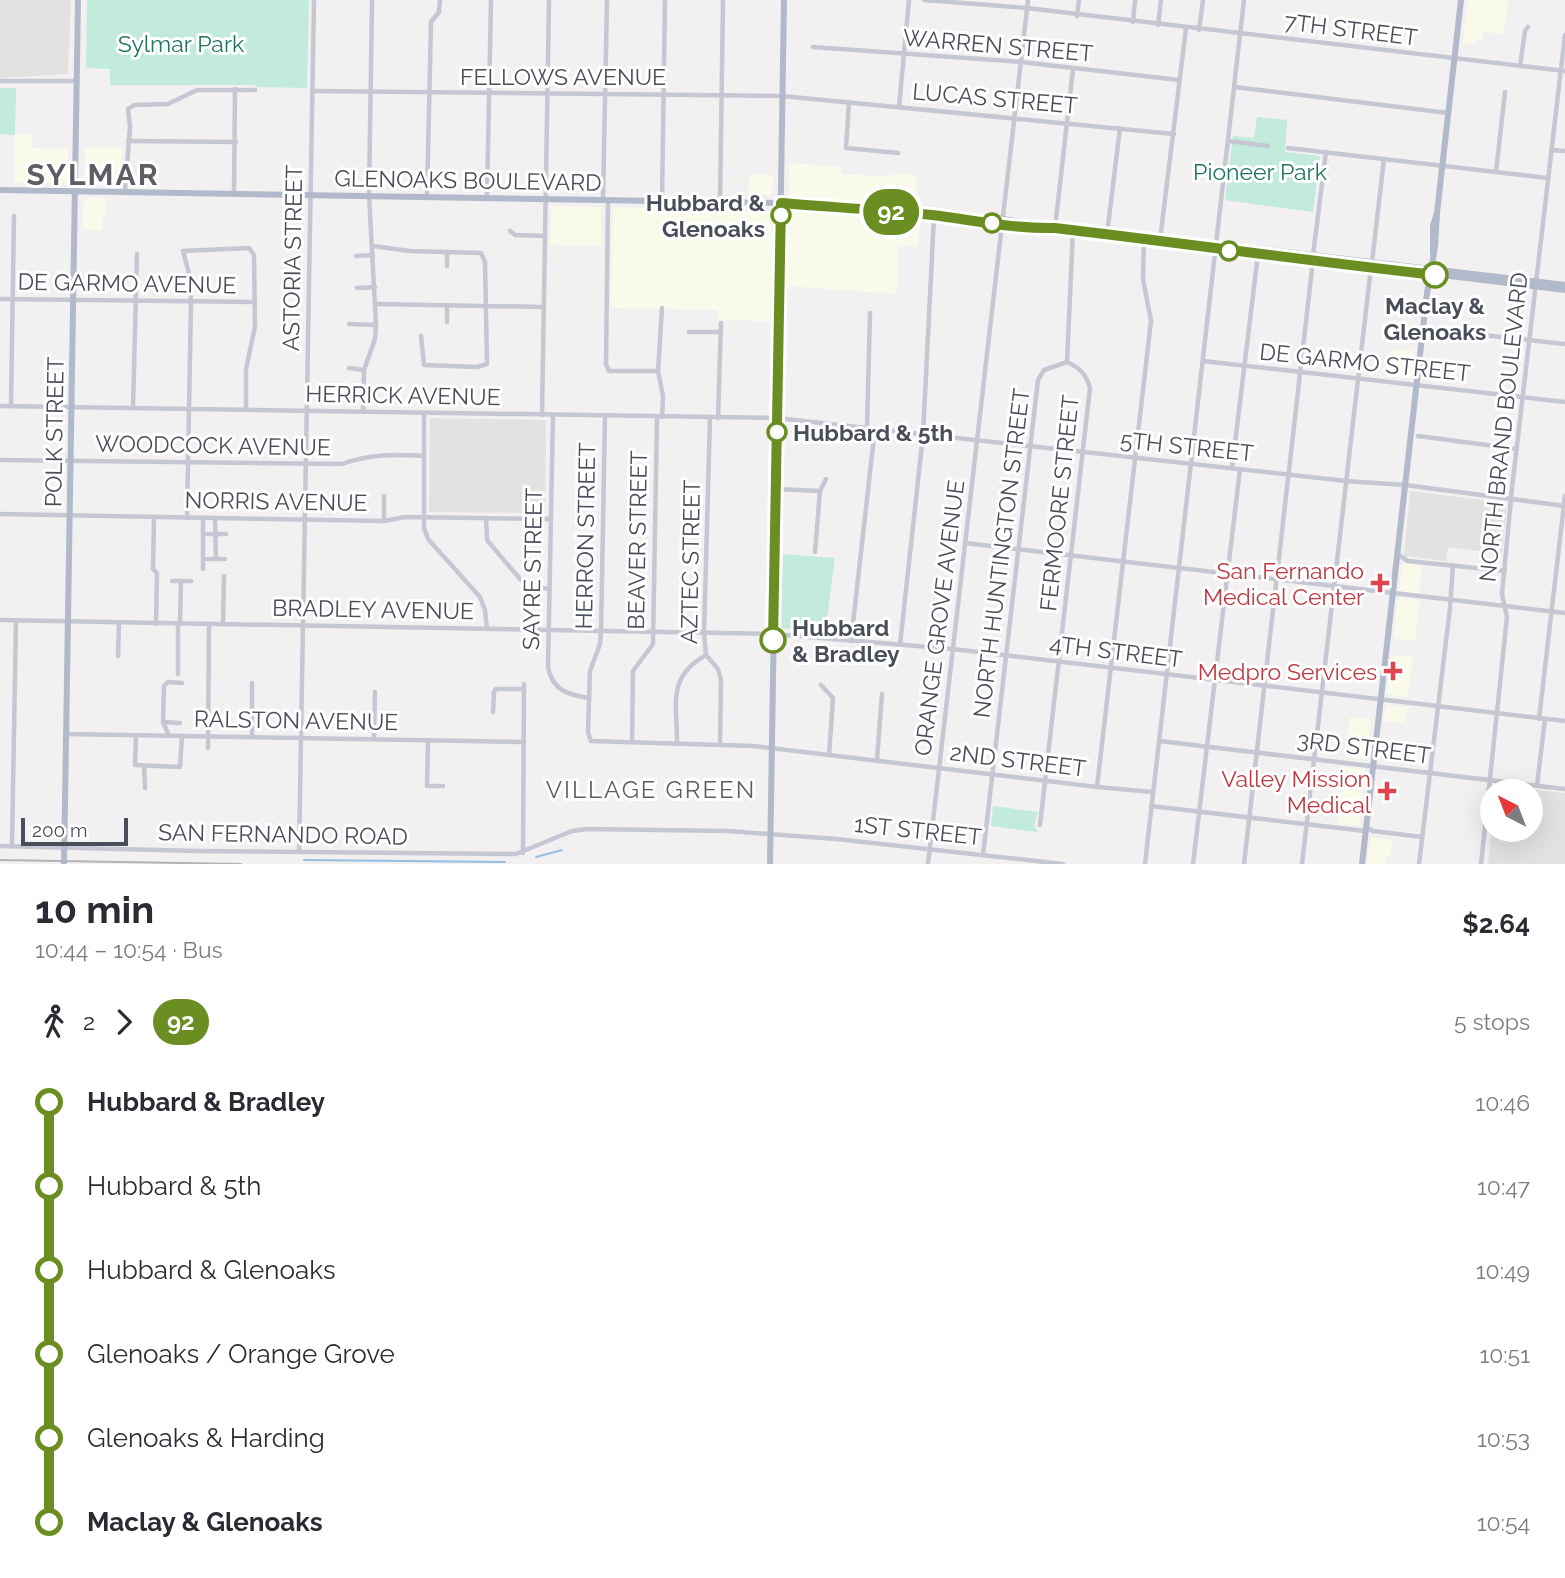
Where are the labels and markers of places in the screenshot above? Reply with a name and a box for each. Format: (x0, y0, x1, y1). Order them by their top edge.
place label: Hubbard & Glenoaks (646, 189, 766, 242)
marker: Hubbard & Glenoaks (771, 205, 791, 225)
unlabelled marker (982, 213, 1002, 233)
unlabelled marker (1219, 241, 1239, 261)
marker: Maclay & Glenoaks (1422, 262, 1448, 288)
place label: Maclay & Glenoaks (1384, 292, 1486, 345)
place label: Hubbard & 5th (793, 419, 953, 446)
marker: Hubbard & 5th (767, 422, 787, 442)
place label: San Fernando Medical Center (1203, 557, 1364, 610)
marker: San Fernando Medical Center (1370, 573, 1390, 593)
place label: Hubbard & Bradley (792, 614, 900, 667)
marker: Hubbard & Bradley (760, 627, 786, 653)
place label: Medpro Services (1198, 658, 1377, 685)
marker: Medpro Services (1383, 661, 1403, 681)
place label: Valley Mission Medical (1221, 765, 1372, 818)
marker: Valley Mission Medical (1377, 781, 1397, 801)

